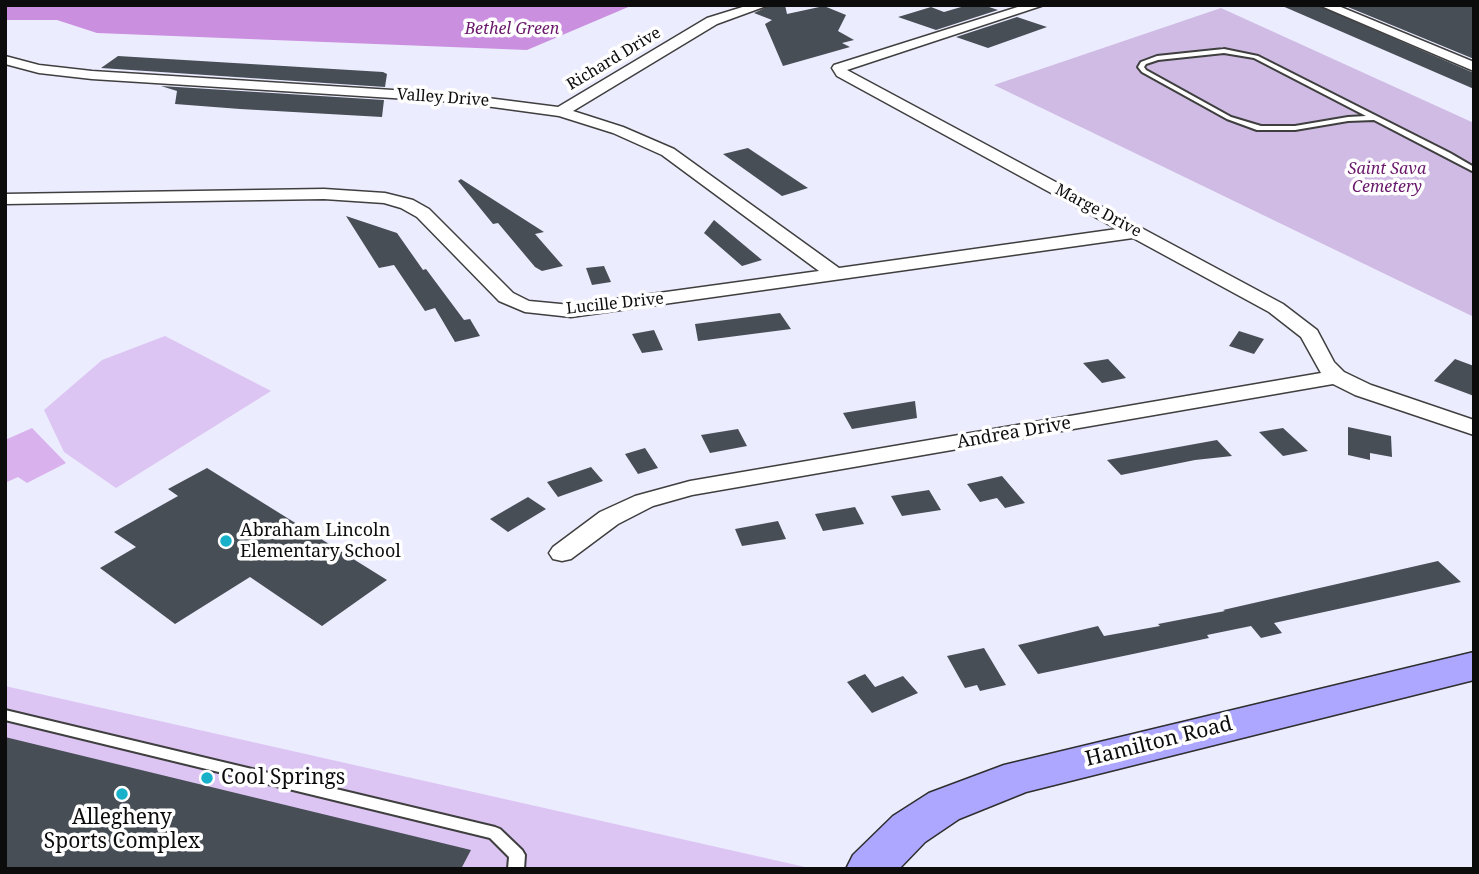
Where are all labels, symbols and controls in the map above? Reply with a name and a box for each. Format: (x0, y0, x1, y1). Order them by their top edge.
park label: Bethel Green (465, 19, 559, 39)
street label: Richard Drive (564, 23, 664, 95)
street label: Valley Drive (396, 85, 490, 111)
park label: Saint Sava Cemetery (1348, 159, 1426, 197)
street label: Marge Drive (1052, 180, 1144, 242)
street label: Lucille Drive (565, 289, 665, 319)
street label: Andrea Drive (955, 412, 1073, 454)
place label: Abraham Lincoln Elementary School (240, 520, 401, 562)
marker: Abraham Lincoln Elementary School (218, 533, 234, 549)
street label: Hamilton Road (1083, 712, 1235, 772)
place label: Cool Springs (221, 765, 345, 791)
marker: Cool Springs (199, 770, 215, 786)
marker: Allegheny Sports Complex (114, 786, 130, 802)
place label: Allegheny Sports Complex (44, 805, 200, 855)

